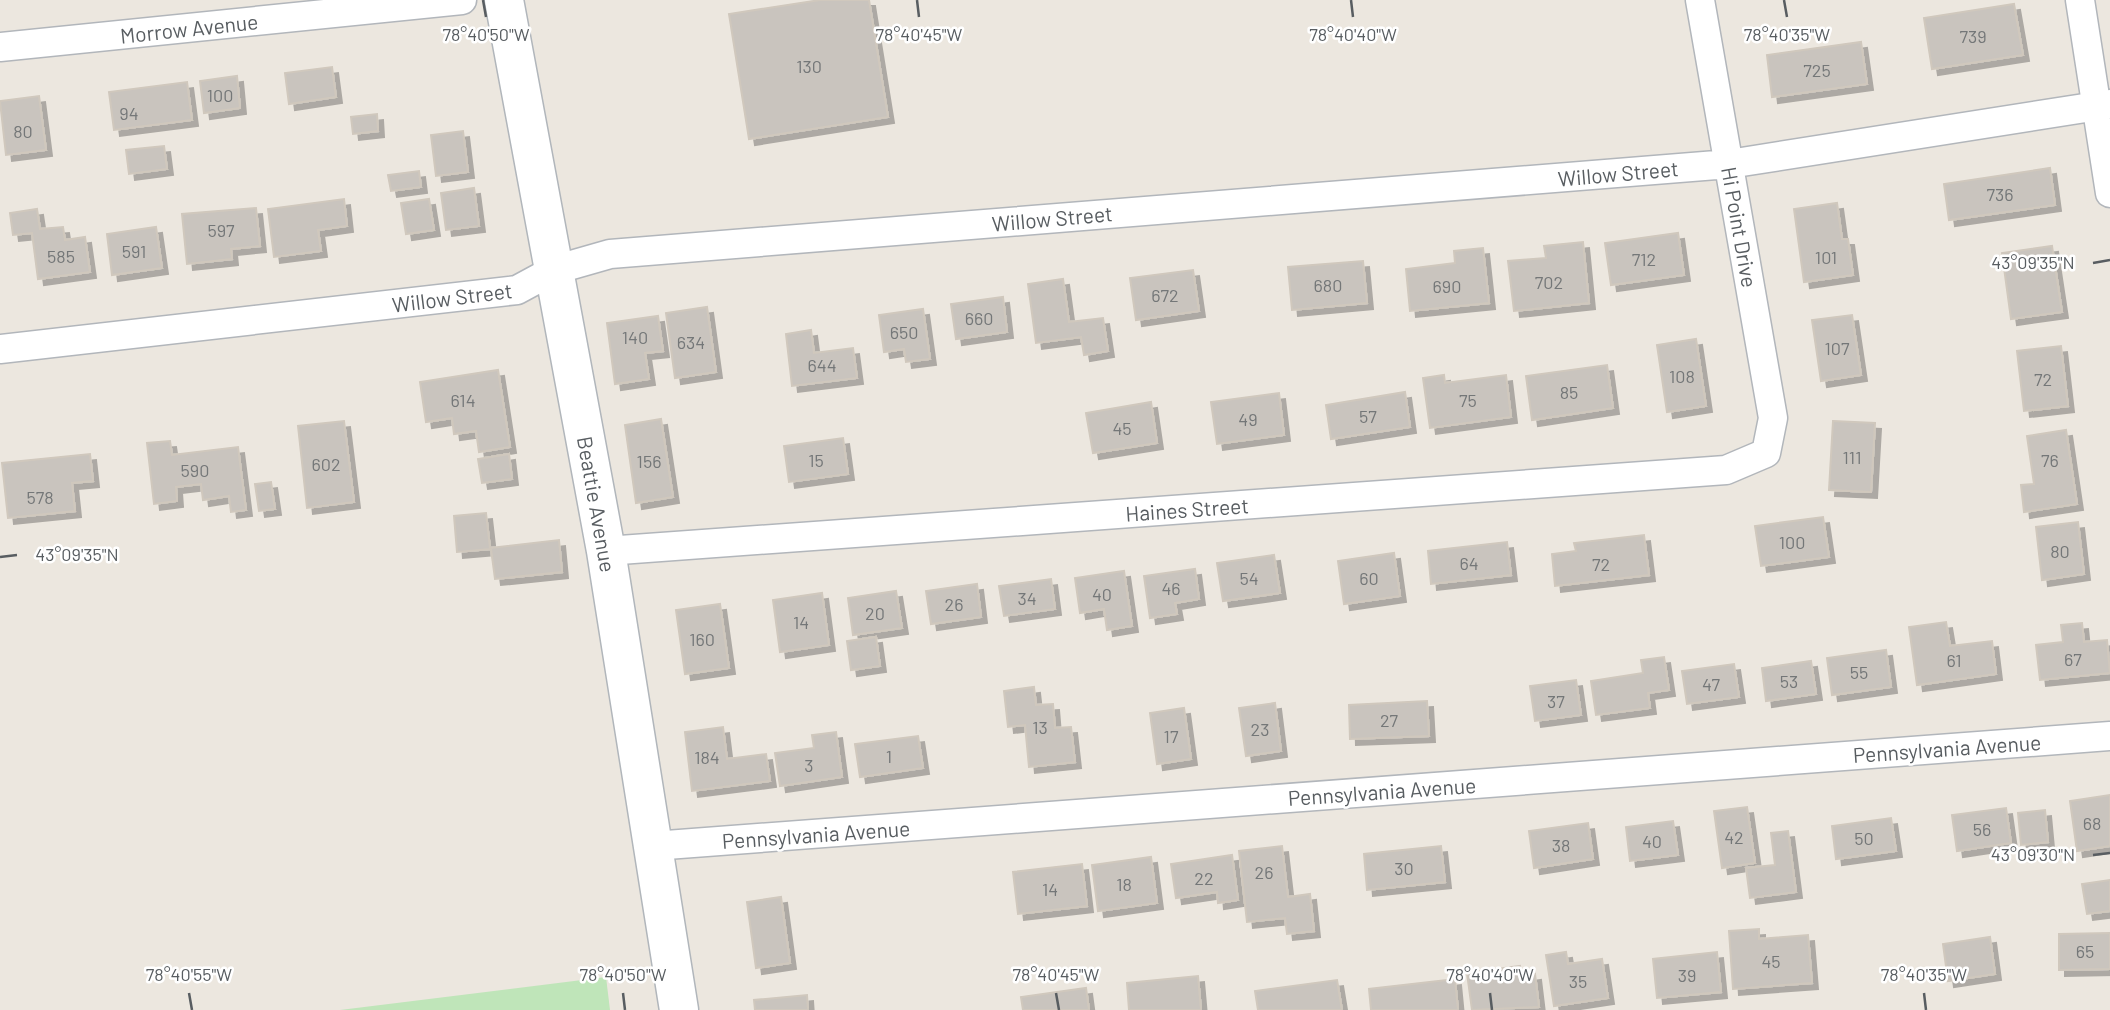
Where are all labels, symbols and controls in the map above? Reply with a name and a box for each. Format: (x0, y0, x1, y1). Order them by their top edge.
street label: Morrow Avenue (119, 8, 259, 48)
text: 78°40'50"W (442, 23, 530, 45)
text: 78°40'45"W (876, 23, 963, 45)
text: 78°40'40"W (1309, 23, 1397, 45)
text: 78°40'35"W (1744, 23, 1830, 45)
house number: 739 (1959, 25, 1987, 47)
house number: 130 (796, 55, 822, 77)
house number: 725 (1803, 59, 1831, 81)
house number: 100 (207, 84, 233, 106)
house number: 94 (119, 102, 139, 124)
house number: 80 (13, 120, 33, 142)
street label: Willow Street (1557, 155, 1679, 191)
street label: Hi Point Drive (1717, 165, 1763, 289)
house number: 736 (1986, 183, 2014, 205)
street label: Willow Street (991, 200, 1113, 236)
house number: 597 (207, 219, 235, 241)
house number: 591 (122, 240, 146, 262)
house number: 585 (47, 245, 75, 267)
house number: 101 (1815, 246, 1837, 268)
house number: 712 (1632, 248, 1656, 270)
text: 43°09'35"N (1991, 251, 2075, 273)
house number: 702 (1535, 271, 1563, 293)
house number: 680 (1314, 274, 1342, 296)
house number: 690 (1433, 275, 1461, 297)
street label: Willow Street (390, 277, 514, 317)
house number: 672 (1151, 284, 1179, 306)
house number: 660 (965, 307, 993, 329)
house number: 650 (890, 321, 918, 343)
house number: 140 (622, 326, 648, 348)
house number: 634 (677, 331, 705, 353)
house number: 107 (1825, 337, 1850, 359)
house number: 644 (807, 354, 837, 376)
house number: 108 (1669, 365, 1695, 387)
house number: 72 (2034, 368, 2052, 390)
house number: 85 (1560, 381, 1578, 403)
house number: 614 (450, 389, 476, 411)
house number: 75 (1459, 389, 1477, 411)
house number: 57 (1359, 405, 1377, 427)
house number: 49 (1238, 408, 1258, 430)
house number: 45 (1112, 417, 1132, 439)
street label: Beattie Avenue (573, 434, 621, 574)
house number: 111 (1842, 446, 1862, 468)
house number: 15 (808, 449, 824, 471)
house number: 76 (2041, 449, 2059, 471)
house number: 156 (637, 450, 661, 472)
house number: 602 (311, 453, 341, 475)
house number: 590 (181, 459, 209, 481)
house number: 578 (26, 486, 54, 508)
street label: Haines Street (1124, 492, 1250, 526)
house number: 100 (1779, 531, 1805, 553)
house number: 80 (2050, 540, 2070, 562)
text: 43°09'35"N (35, 543, 119, 565)
house number: 64 (1459, 552, 1479, 574)
house number: 72 (1592, 553, 1610, 575)
house number: 54 (1239, 567, 1259, 589)
house number: 60 (1359, 567, 1379, 589)
house number: 46 (1161, 577, 1181, 599)
house number: 40 (1092, 583, 1112, 605)
house number: 34 (1017, 587, 1037, 609)
house number: 26 (945, 593, 963, 615)
house number: 20 (865, 602, 885, 624)
house number: 14 (793, 611, 809, 633)
house number: 160 (689, 628, 715, 650)
house number: 67 (2064, 648, 2082, 670)
house number: 61 (1946, 649, 1962, 671)
house number: 55 (1850, 661, 1868, 683)
house number: 53 (1780, 670, 1798, 692)
house number: 47 (1702, 673, 1720, 695)
house number: 37 (1547, 690, 1565, 712)
house number: 27 (1380, 709, 1399, 731)
house number: 13 (1032, 716, 1048, 738)
house number: 23 (1251, 718, 1269, 740)
house number: 17 (1164, 725, 1179, 747)
street label: Pennsylvania Avenue (1852, 729, 2042, 767)
house number: 1 (886, 745, 892, 767)
house number: 184 (694, 746, 720, 768)
house number: 3 (804, 754, 814, 776)
street label: Pennsylvania Avenue (1287, 772, 1477, 810)
house number: 68 (2083, 812, 2101, 834)
street label: Pennsylvania Avenue (721, 815, 911, 853)
house number: 56 (1973, 818, 1991, 840)
house number: 42 (1724, 826, 1744, 848)
house number: 50 (1854, 827, 1874, 849)
house number: 40 (1642, 830, 1662, 852)
house number: 38 (1552, 834, 1570, 856)
text: 43°09'30"N (1991, 843, 2075, 865)
house number: 30 (1394, 857, 1414, 879)
house number: 26 (1255, 861, 1273, 883)
house number: 22 (1194, 867, 1214, 889)
house number: 18 (1116, 873, 1132, 895)
house number: 14 (1042, 878, 1058, 900)
house number: 65 (2076, 940, 2094, 962)
house number: 45 (1761, 950, 1781, 972)
text: 78°40'55"W (146, 963, 232, 985)
text: 78°40'50"W (579, 963, 667, 985)
text: 78°40'45"W (1013, 963, 1100, 985)
text: 78°40'40"W (1446, 963, 1534, 985)
text: 78°40'35"W (1881, 963, 1967, 985)
house number: 39 (1678, 964, 1696, 986)
house number: 35 (1569, 970, 1587, 992)

